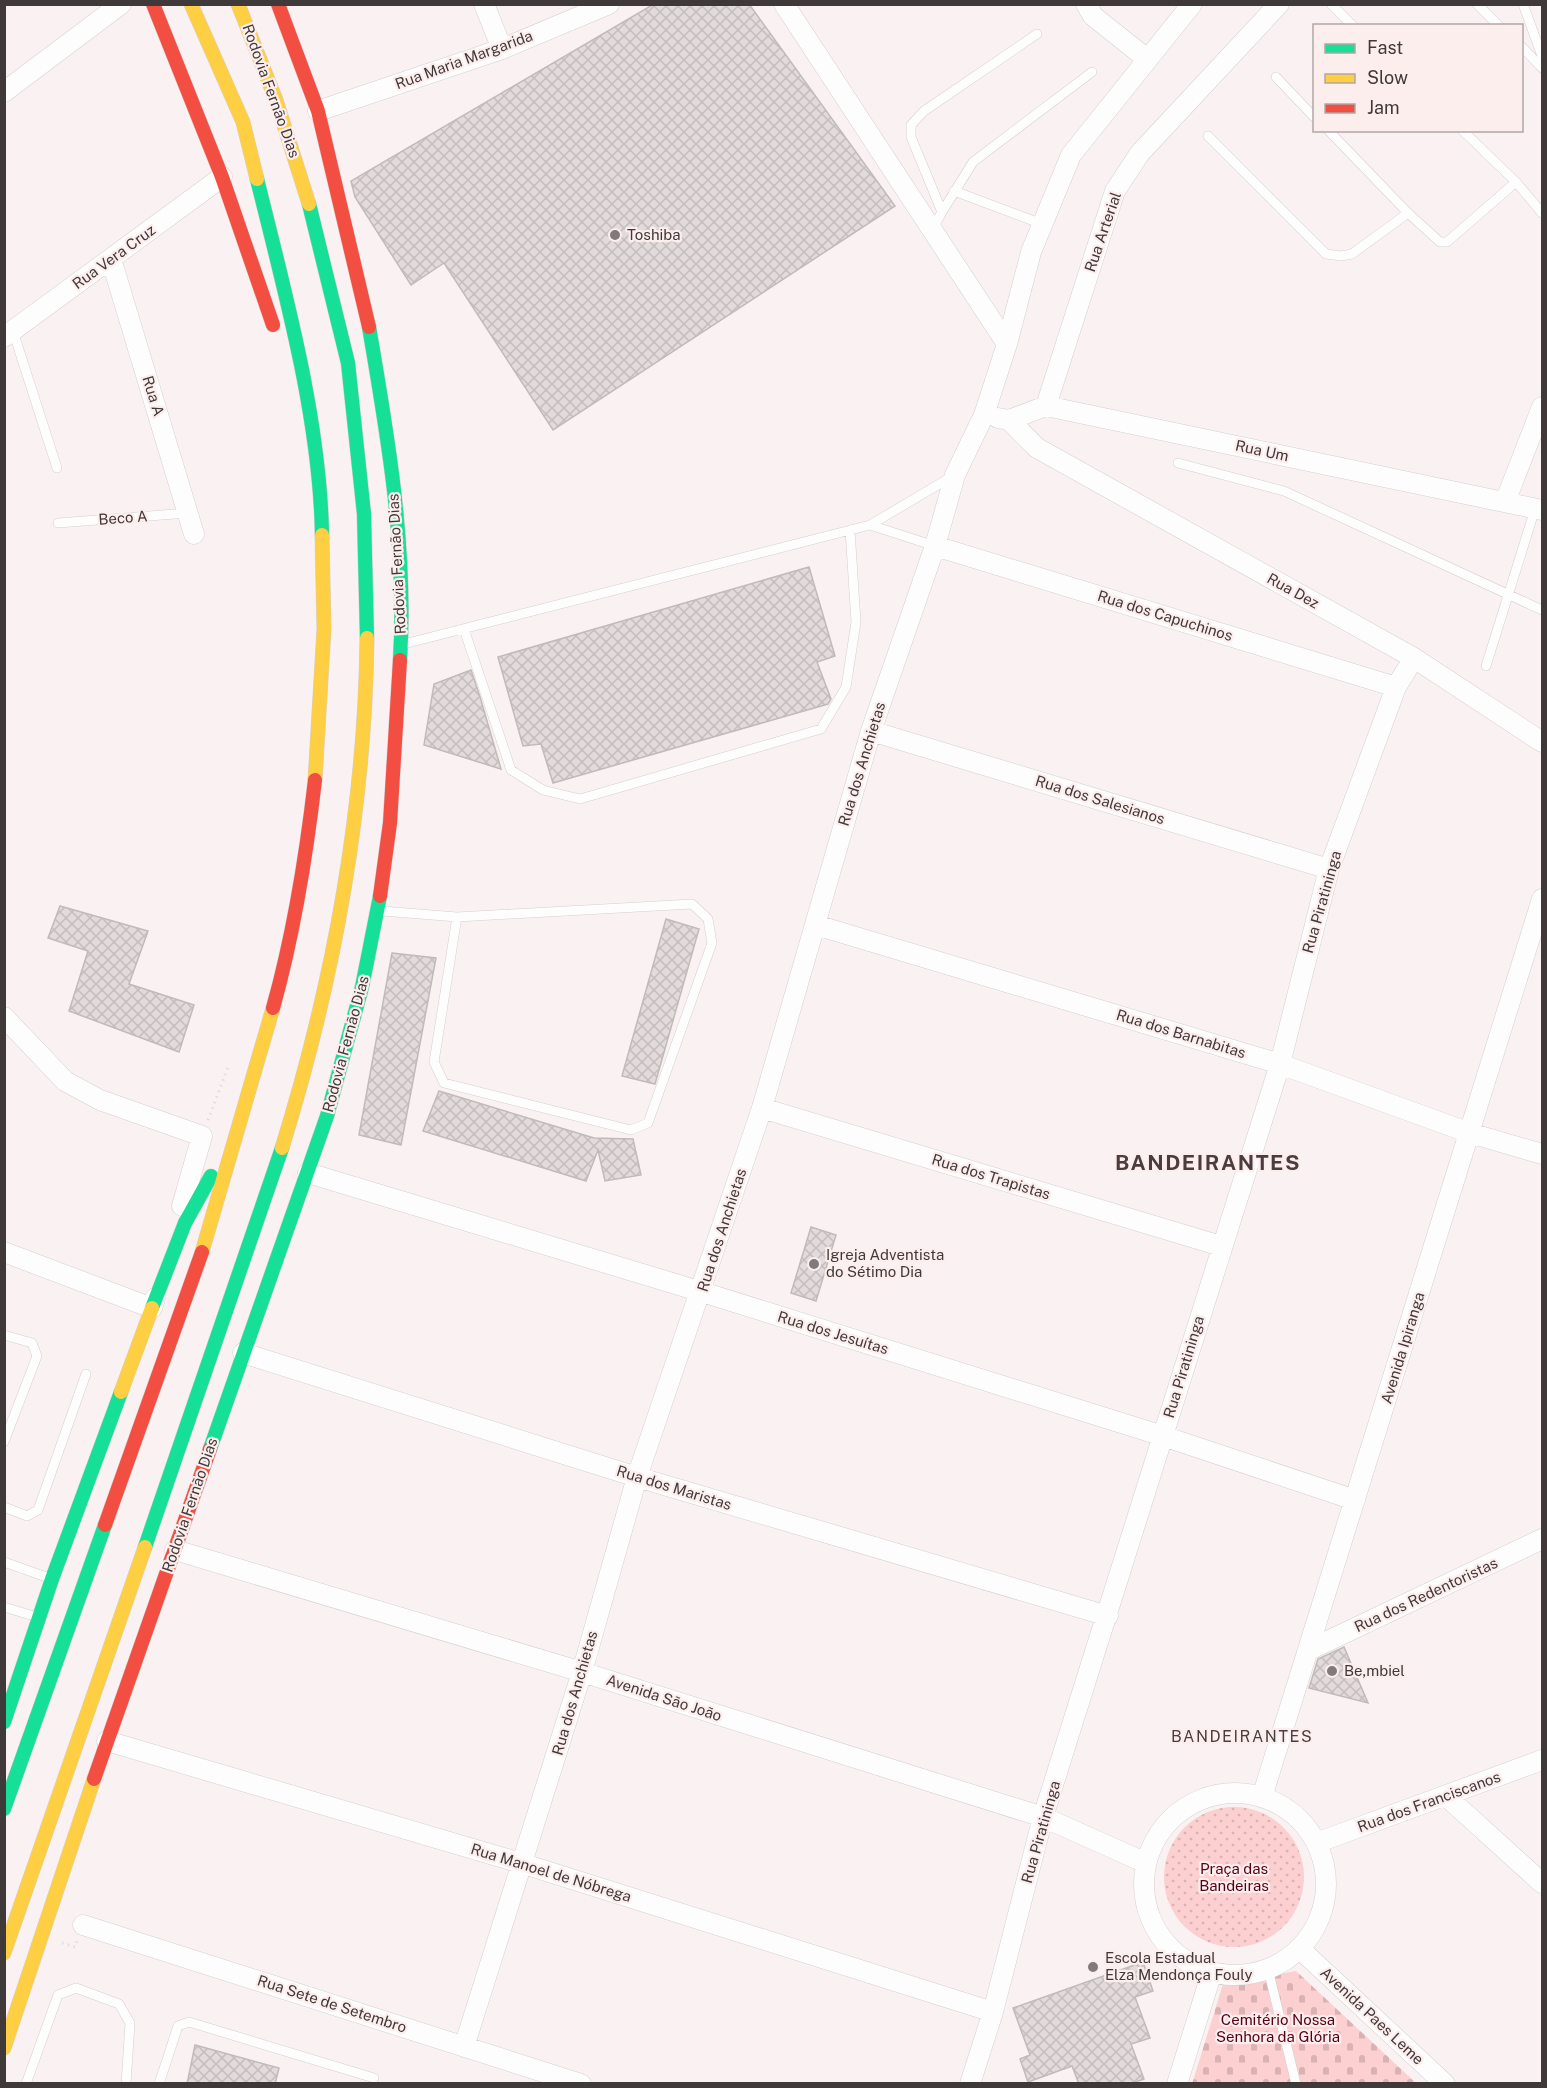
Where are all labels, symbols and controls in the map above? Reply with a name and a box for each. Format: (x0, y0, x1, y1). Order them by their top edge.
street label: Rodovia Fernão Dias (239, 22, 304, 160)
legend (1313, 24, 1523, 132)
street label: Rua Maria Margarida (393, 27, 535, 92)
text: Fast (1367, 37, 1403, 58)
text: Slow (1367, 67, 1408, 88)
text: Jam (1367, 97, 1400, 118)
street label: Rua Arterial (1081, 190, 1124, 274)
street label: Rua Vera Cruz (69, 221, 158, 292)
place label: Toshiba (627, 226, 681, 243)
marker: Toshiba (608, 228, 622, 242)
street label: Rua A (139, 374, 168, 418)
street label: Rua Um (1234, 437, 1290, 464)
street label: Rodovia Fernão Dias (384, 493, 409, 635)
street label: Beco A (98, 507, 149, 528)
street label: Rua Dez (1264, 569, 1322, 612)
street label: Rua dos Capuchinos (1096, 587, 1235, 644)
street label: Rua dos Anchietas (835, 700, 888, 828)
street label: Rua dos Salesianos (1033, 772, 1167, 827)
street label: Rua Piratininga (1299, 849, 1344, 955)
street label: Rodovia Fernão Dias (319, 974, 372, 1114)
street label: Rua dos Barnabitas (1114, 1006, 1248, 1061)
street label: Rua dos Trapistas (930, 1150, 1052, 1203)
district label: BANDEIRANTES (1115, 1150, 1301, 1175)
street label: Rua dos Anchietas (694, 1166, 749, 1294)
place label: Igreja Adventista do Sétimo Dia (826, 1246, 944, 1280)
marker: Igreja Adventista do Sétimo Dia (807, 1257, 821, 1271)
street label: Avenida Ipiranga (1377, 1290, 1428, 1406)
street label: Rua dos Jesuítas (776, 1308, 891, 1357)
street label: Rua Piratininga (1160, 1314, 1207, 1420)
street label: Rodovia Fernão Dias (159, 1435, 220, 1574)
street label: Rua dos Maristas (615, 1462, 734, 1513)
street label: Rua dos Redentoristas (1352, 1554, 1500, 1635)
street label: Rua dos Anchietas (549, 1629, 600, 1757)
place label: Be,mbiel (1344, 1662, 1405, 1679)
marker: Be,mbiel (1325, 1664, 1339, 1678)
street label: Avenida São João (604, 1671, 724, 1724)
district label: BANDEIRANTES (1171, 1727, 1313, 1746)
street label: Rua dos Franciscanos (1355, 1768, 1503, 1835)
street label: Rua Piratininga (1018, 1779, 1063, 1885)
street label: Rua Manoel de Nóbrega (469, 1840, 634, 1905)
park label: Praça das Bandeiras (1199, 1860, 1269, 1894)
place label: Escola Estadual Elza Mendonça Fouly (1105, 1949, 1253, 1983)
marker: Escola Estadual Elza Mendonça Fouly (1086, 1960, 1100, 1974)
street label: Avenida Paes Leme (1317, 1964, 1427, 2068)
street label: Rua Sete de Setembro (255, 1971, 409, 2036)
park label: Cemitério Nossa Senhora da Glória (1216, 2011, 1340, 2045)

